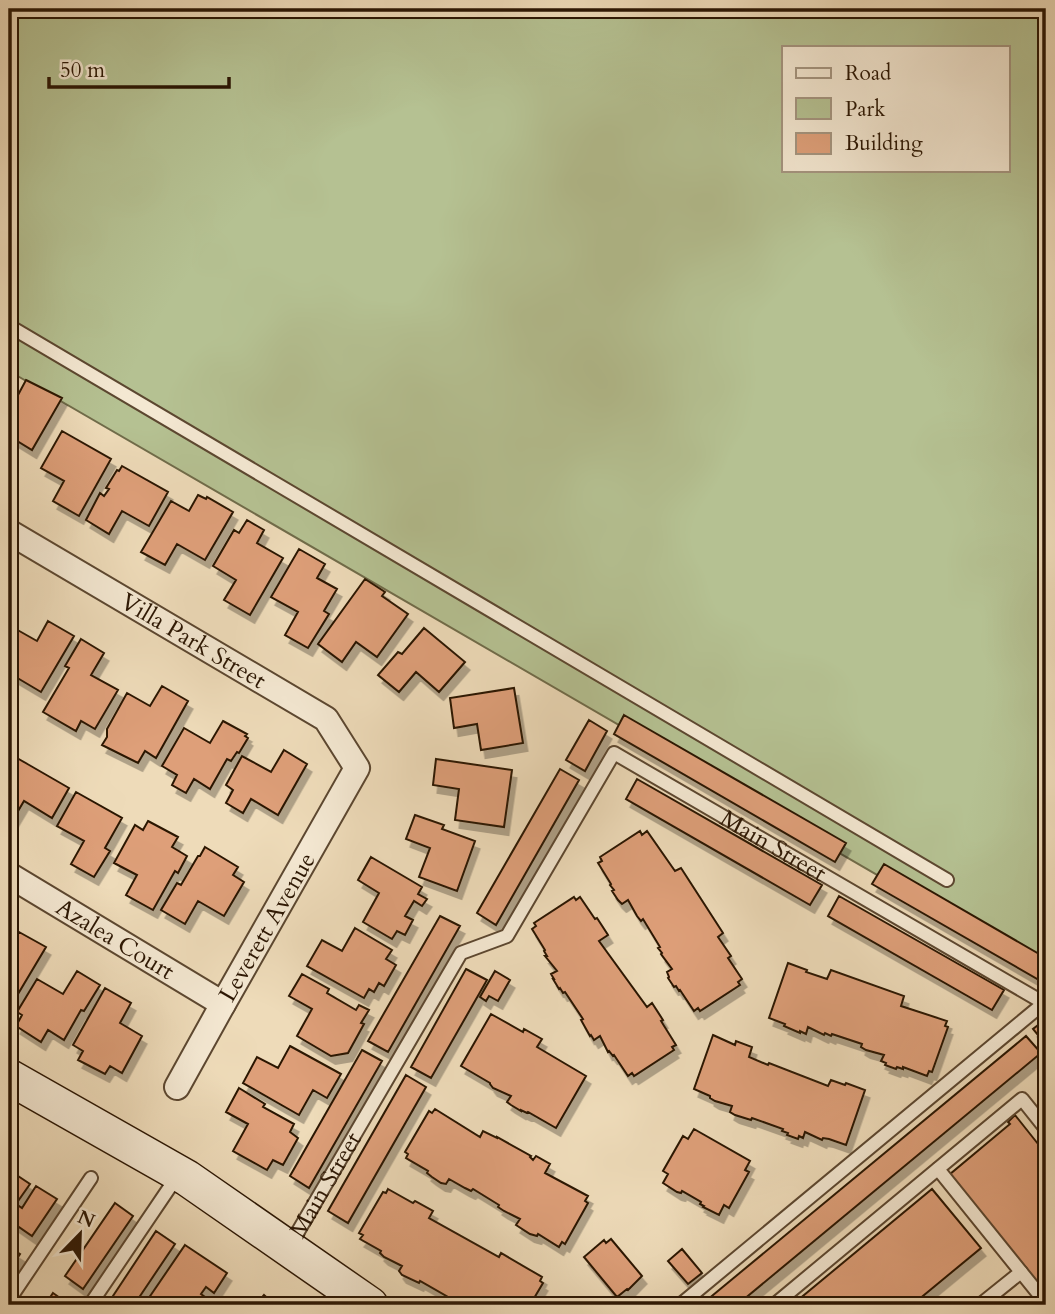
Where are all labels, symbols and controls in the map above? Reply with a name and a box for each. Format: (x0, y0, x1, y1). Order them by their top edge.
scale bar (49, 46, 229, 90)
legend (782, 46, 1010, 172)
text: 50 m (60, 56, 105, 85)
text: Road (845, 59, 891, 88)
text: Park (845, 95, 886, 124)
text: Building (845, 129, 923, 158)
street label: Villa Park Street (114, 585, 272, 697)
street label: Main Street (714, 802, 833, 890)
street label: Leverett Avenue (211, 846, 324, 1008)
street label: Azalea Court (50, 891, 181, 988)
street label: Main Street (282, 1126, 370, 1244)
north arrow (46, 1198, 116, 1268)
text: N (74, 1204, 99, 1235)

